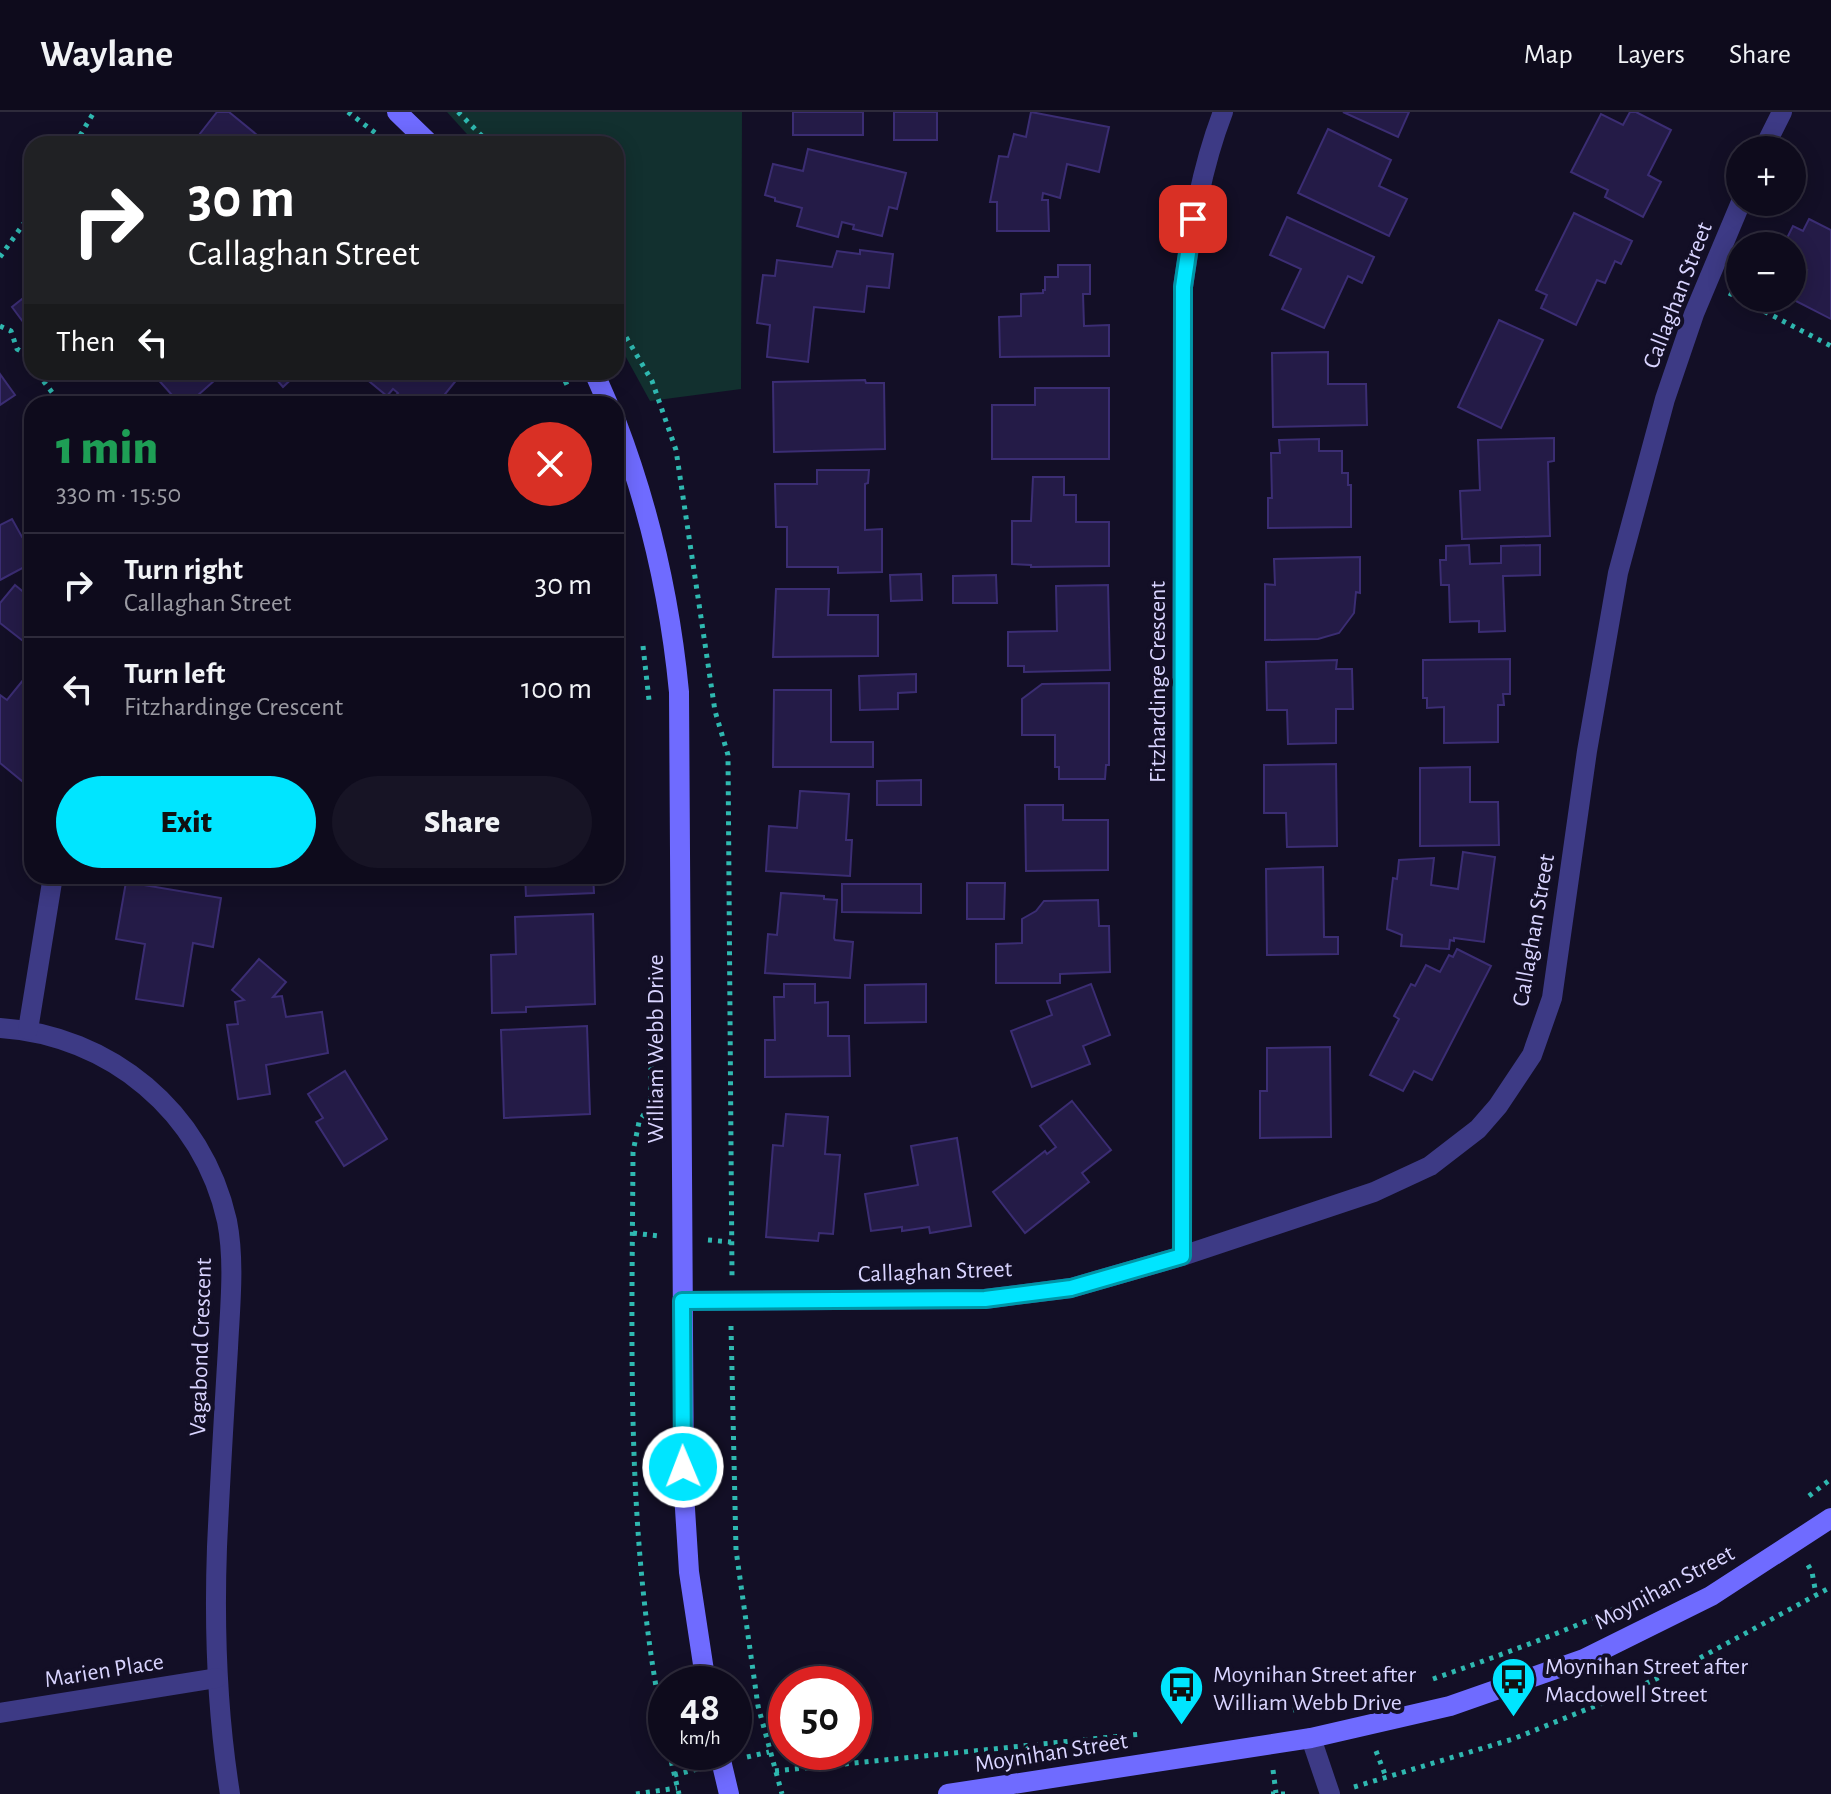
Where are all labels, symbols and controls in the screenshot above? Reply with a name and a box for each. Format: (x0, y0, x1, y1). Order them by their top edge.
text: Waylane (40, 36, 173, 74)
text: Map (1524, 41, 1573, 69)
text: Layers (1617, 41, 1685, 69)
text: Share (1729, 41, 1791, 69)
map controls (1726, 136, 1806, 312)
button: + (1726, 136, 1806, 216)
icon: right (56, 168, 160, 272)
text: 30 m (188, 171, 295, 227)
pin (1159, 185, 1227, 253)
icon: arrive (1171, 197, 1215, 241)
street label: Callaghan Street (1639, 219, 1717, 372)
button: − (1726, 232, 1806, 312)
text: Callaghan Street (188, 236, 420, 272)
icon: left (131, 320, 175, 364)
text: Then (56, 327, 115, 357)
button: close (508, 422, 592, 506)
text: 1 min (56, 425, 158, 473)
text: 330 m · 15:50 (56, 481, 181, 507)
text: Turn right (124, 555, 243, 585)
icon: right (56, 563, 100, 607)
text: 30 m (535, 570, 592, 600)
street label: Fitzhardinge Crescent (1146, 581, 1170, 783)
text: Callaghan Street (124, 590, 291, 616)
text: Turn left (124, 659, 225, 689)
icon: left (56, 667, 100, 711)
text: 100 m (521, 674, 592, 704)
text: Fitzhardinge Crescent (124, 694, 343, 720)
button: Exit (56, 776, 316, 868)
button: Share (332, 776, 592, 868)
street label: Callaghan Street (1509, 852, 1559, 1008)
street label: William Webb Drive (644, 955, 668, 1143)
street label: Vagabond Crescent (186, 1257, 216, 1437)
street label: Callaghan Street (857, 1257, 1013, 1287)
position arrow (641, 1425, 725, 1509)
street label: Moynihan Street (1591, 1541, 1739, 1635)
street label: Marien Place (43, 1650, 165, 1692)
place label: Moynihan Street after Macdowell Street (1545, 1655, 1748, 1707)
bus stop icon: Moynihan Street after Macdowell Street (1490, 1656, 1538, 1719)
place label: Moynihan Street after William Webb Drive (1213, 1663, 1416, 1715)
bus stop icon: Moynihan Street after William Webb Drive (1158, 1664, 1206, 1727)
speed limit sign: 50 (768, 1666, 872, 1770)
text: 48 (680, 1688, 720, 1728)
text: km/h (679, 1728, 721, 1748)
street label: Moynihan Street (973, 1729, 1130, 1777)

